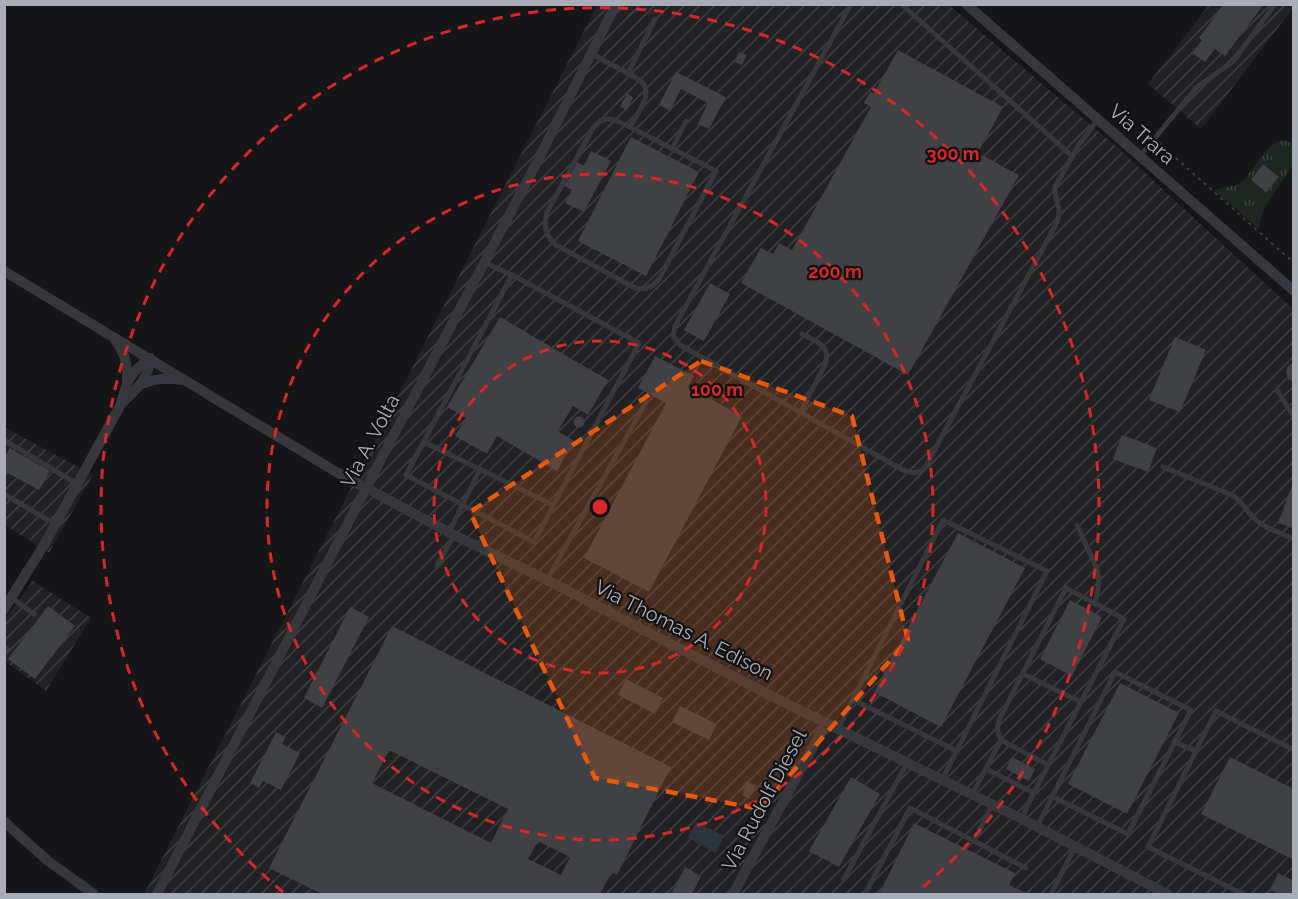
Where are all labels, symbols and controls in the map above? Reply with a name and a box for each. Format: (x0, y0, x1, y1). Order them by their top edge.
street label: Via Trara (1104, 99, 1180, 169)
text: 300 m (926, 143, 980, 164)
text: 200 m (808, 261, 862, 282)
text: 100 m (691, 379, 743, 400)
street label: Via A. Volta (335, 390, 405, 492)
centre of rings (590, 497, 610, 517)
street label: Via Thomas A. Edison (591, 575, 777, 685)
street label: Via Rudolf Diesel (717, 725, 812, 875)

